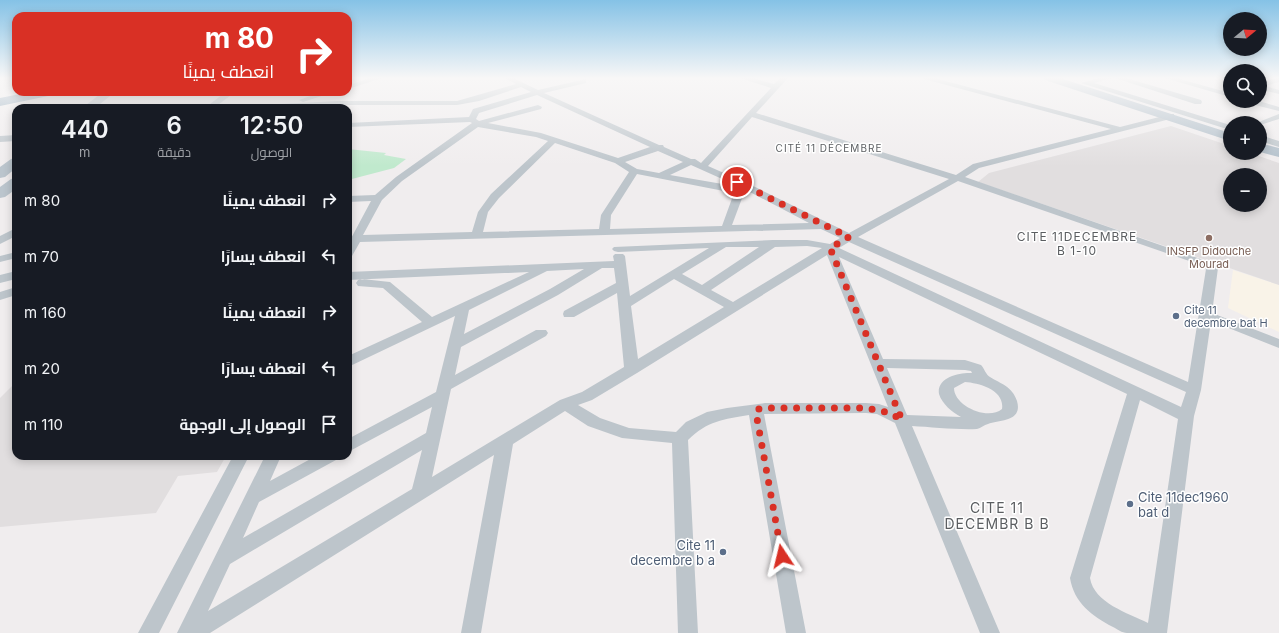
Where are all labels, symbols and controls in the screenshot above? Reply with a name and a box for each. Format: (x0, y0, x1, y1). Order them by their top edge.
north arrow (1223, 12, 1267, 56)
map controls (1223, 12, 1267, 212)
text: 80 m (205, 21, 274, 55)
icon: right (288, 28, 340, 80)
text: انعطف يمينًا (183, 61, 274, 82)
button: search (1223, 64, 1267, 108)
text: 6 (166, 111, 182, 140)
text: 12:50 (240, 111, 303, 140)
text: 440 (61, 115, 109, 144)
button: + (1223, 116, 1267, 160)
district label: CITÉ 11 DÉCEMBRE (776, 141, 882, 154)
text: m (79, 144, 90, 160)
text: دقيقة (157, 144, 191, 160)
text: الوصول (251, 144, 292, 160)
pin (720, 165, 754, 199)
button: − (1223, 168, 1267, 212)
icon: arrive (726, 171, 748, 193)
icon: right (318, 189, 340, 211)
text: 80 m (24, 191, 60, 210)
text: انعطف يمينًا (222, 191, 306, 210)
district label: CITE 11DECEMBRE B 1-10 (1017, 229, 1137, 258)
marker: INSFP Didouche Mourad (1204, 233, 1214, 243)
place label: INSFP Didouche Mourad (1167, 244, 1251, 271)
icon: left (318, 245, 340, 267)
text: 70 m (24, 247, 59, 266)
text: انعطف يسارًا (221, 247, 306, 266)
icon: right (318, 301, 340, 323)
text: 160 m (24, 303, 66, 322)
text: انعطف يمينًا (222, 303, 306, 322)
place label: Cite 11 decembre bat H (1184, 303, 1268, 330)
marker: Cite 11 decembre bat H (1171, 311, 1181, 321)
icon: left (318, 357, 340, 379)
text: 20 m (24, 359, 60, 378)
text: انعطف يسارًا (221, 359, 306, 378)
icon: arrive (318, 413, 340, 435)
text: 110 m (24, 415, 63, 434)
text: الوصول إلى الوجهة (179, 415, 306, 434)
place label: Cite 11dec1960 bat d (1138, 489, 1229, 520)
district label: CITE 11 DECEMBR B B (944, 499, 1050, 532)
marker: Cite 11dec1960 bat d (1125, 499, 1135, 509)
position arrow (761, 535, 803, 577)
place label: Cite 11 decembre b a (630, 537, 715, 568)
marker: Cite 11 decembre b a (718, 547, 728, 557)

